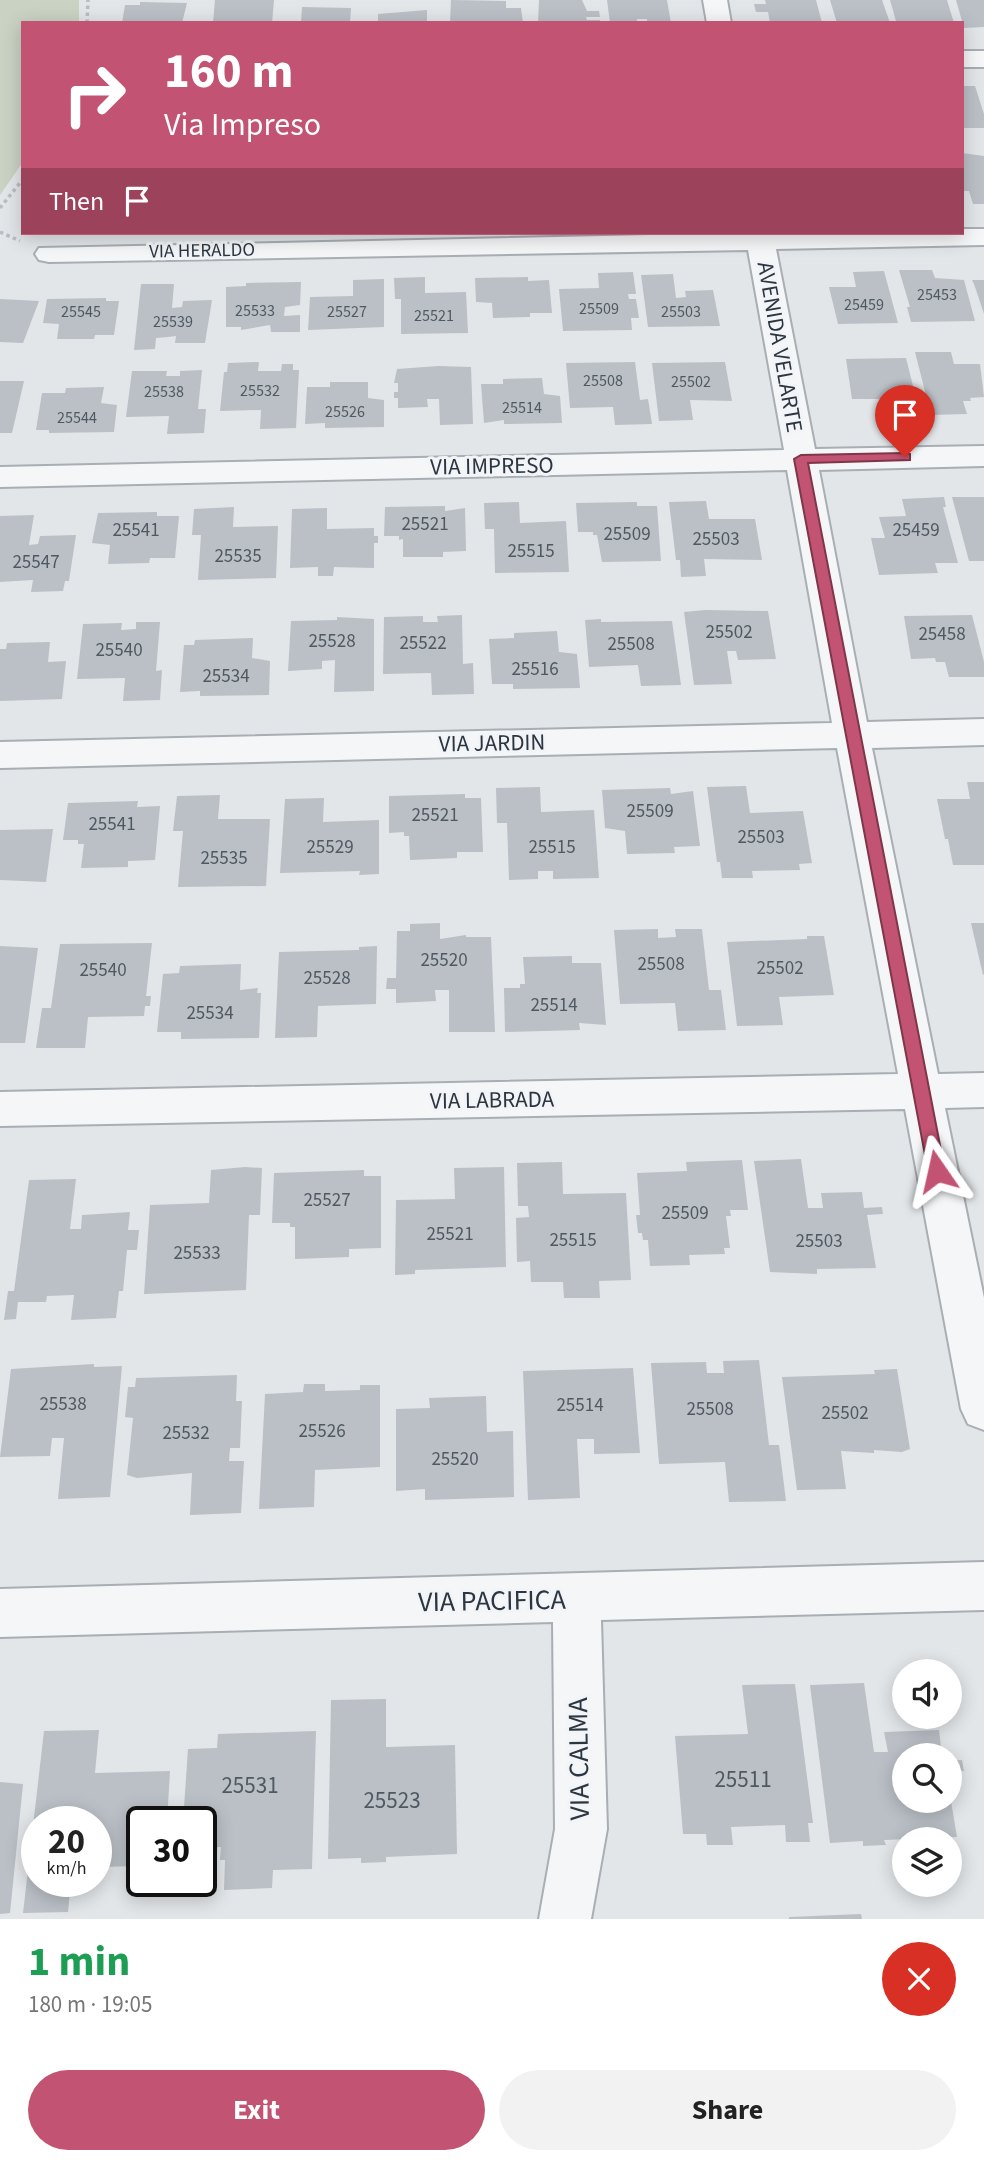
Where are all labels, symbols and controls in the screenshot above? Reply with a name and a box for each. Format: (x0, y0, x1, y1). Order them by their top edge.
text: 160 m (164, 37, 293, 107)
icon: right (49, 49, 140, 140)
text: Via Impreso (164, 102, 321, 148)
icon: arrive (118, 182, 156, 220)
text: Then (49, 183, 104, 220)
street label: VIA HERALDO (149, 237, 255, 265)
street label: AVENIDA VELARTE (749, 259, 811, 435)
house number: 25453 (917, 284, 957, 306)
house number: 25459 (844, 294, 884, 316)
house number: 25509 (579, 298, 619, 320)
house number: 25533 (235, 300, 275, 322)
house number: 25545 (61, 301, 101, 323)
house number: 25527 (327, 301, 367, 323)
house number: 25503 (661, 301, 701, 323)
house number: 25521 (414, 305, 454, 327)
house number: 25539 (153, 311, 193, 333)
house number: 25508 (583, 370, 623, 392)
house number: 25502 (671, 371, 711, 393)
house number: 25532 (240, 380, 280, 402)
house number: 25538 (144, 381, 184, 403)
pin (875, 385, 935, 457)
icon: arrive (886, 396, 924, 434)
house number: 25514 (502, 397, 542, 419)
house number: 25526 (325, 401, 365, 423)
house number: 25544 (57, 407, 97, 429)
street label: VIA IMPRESO (430, 448, 554, 484)
house number: 25521 (401, 511, 449, 538)
house number: 25541 (112, 517, 160, 544)
house number: 25459 (892, 517, 940, 544)
house number: 25509 (603, 521, 651, 548)
house number: 25503 (692, 526, 740, 553)
house number: 25515 (507, 538, 555, 565)
house number: 25535 (214, 543, 262, 570)
house number: 25547 (12, 549, 60, 576)
house number: 25502 (705, 619, 753, 646)
house number: 25458 (918, 621, 966, 648)
house number: 25528 (308, 628, 356, 655)
house number: 25522 (399, 630, 447, 657)
house number: 25508 (607, 631, 655, 658)
house number: 25540 (95, 637, 143, 664)
house number: 25516 (511, 656, 559, 683)
house number: 25534 (202, 663, 250, 690)
street label: VIA JARDIN (438, 726, 546, 760)
house number: 25509 (626, 798, 674, 825)
house number: 25521 (411, 802, 459, 829)
house number: 25541 (88, 811, 136, 838)
house number: 25503 (737, 824, 785, 851)
house number: 25529 (306, 834, 354, 861)
house number: 25515 (528, 834, 576, 861)
house number: 25535 (200, 845, 248, 872)
house number: 25520 (420, 947, 468, 974)
house number: 25508 (637, 951, 685, 978)
house number: 25502 (756, 955, 804, 982)
house number: 25540 (79, 957, 127, 984)
house number: 25528 (303, 965, 351, 992)
house number: 25514 (530, 992, 578, 1019)
house number: 25534 (186, 1000, 234, 1027)
street label: VIA LABRADA (430, 1082, 555, 1118)
position arrow (900, 1134, 974, 1208)
house number: 25527 (303, 1187, 351, 1214)
house number: 25509 (661, 1200, 709, 1227)
house number: 25521 (426, 1221, 474, 1248)
house number: 25515 (549, 1227, 597, 1254)
house number: 25503 (795, 1228, 843, 1255)
house number: 25533 (173, 1240, 221, 1267)
house number: 25538 (39, 1391, 87, 1418)
house number: 25514 (556, 1392, 604, 1419)
house number: 25508 (686, 1396, 734, 1423)
house number: 25502 (821, 1400, 869, 1427)
house number: 25526 (298, 1418, 346, 1445)
house number: 25532 (162, 1420, 210, 1447)
house number: 25520 (431, 1446, 479, 1473)
street label: VIA PACIFICA (418, 1580, 567, 1622)
map controls (892, 1659, 962, 1897)
button: sound (892, 1659, 962, 1729)
street label: VIA CALMA (558, 1696, 600, 1821)
button: search (892, 1743, 962, 1813)
house number: 25511 (714, 1763, 772, 1796)
house number: 25531 (221, 1769, 279, 1802)
house number: 25523 (363, 1784, 421, 1817)
speed limit sign: 30 (126, 1806, 217, 1897)
text: 20 (48, 1817, 85, 1867)
button: layers (892, 1827, 962, 1897)
text: km/h (47, 1856, 86, 1881)
text: 1 min (28, 1932, 130, 1992)
button: close (882, 1942, 956, 2016)
text: 180 m · 19:05 (28, 1988, 152, 2021)
button: Exit (28, 2070, 485, 2150)
button: Share (499, 2070, 956, 2150)

